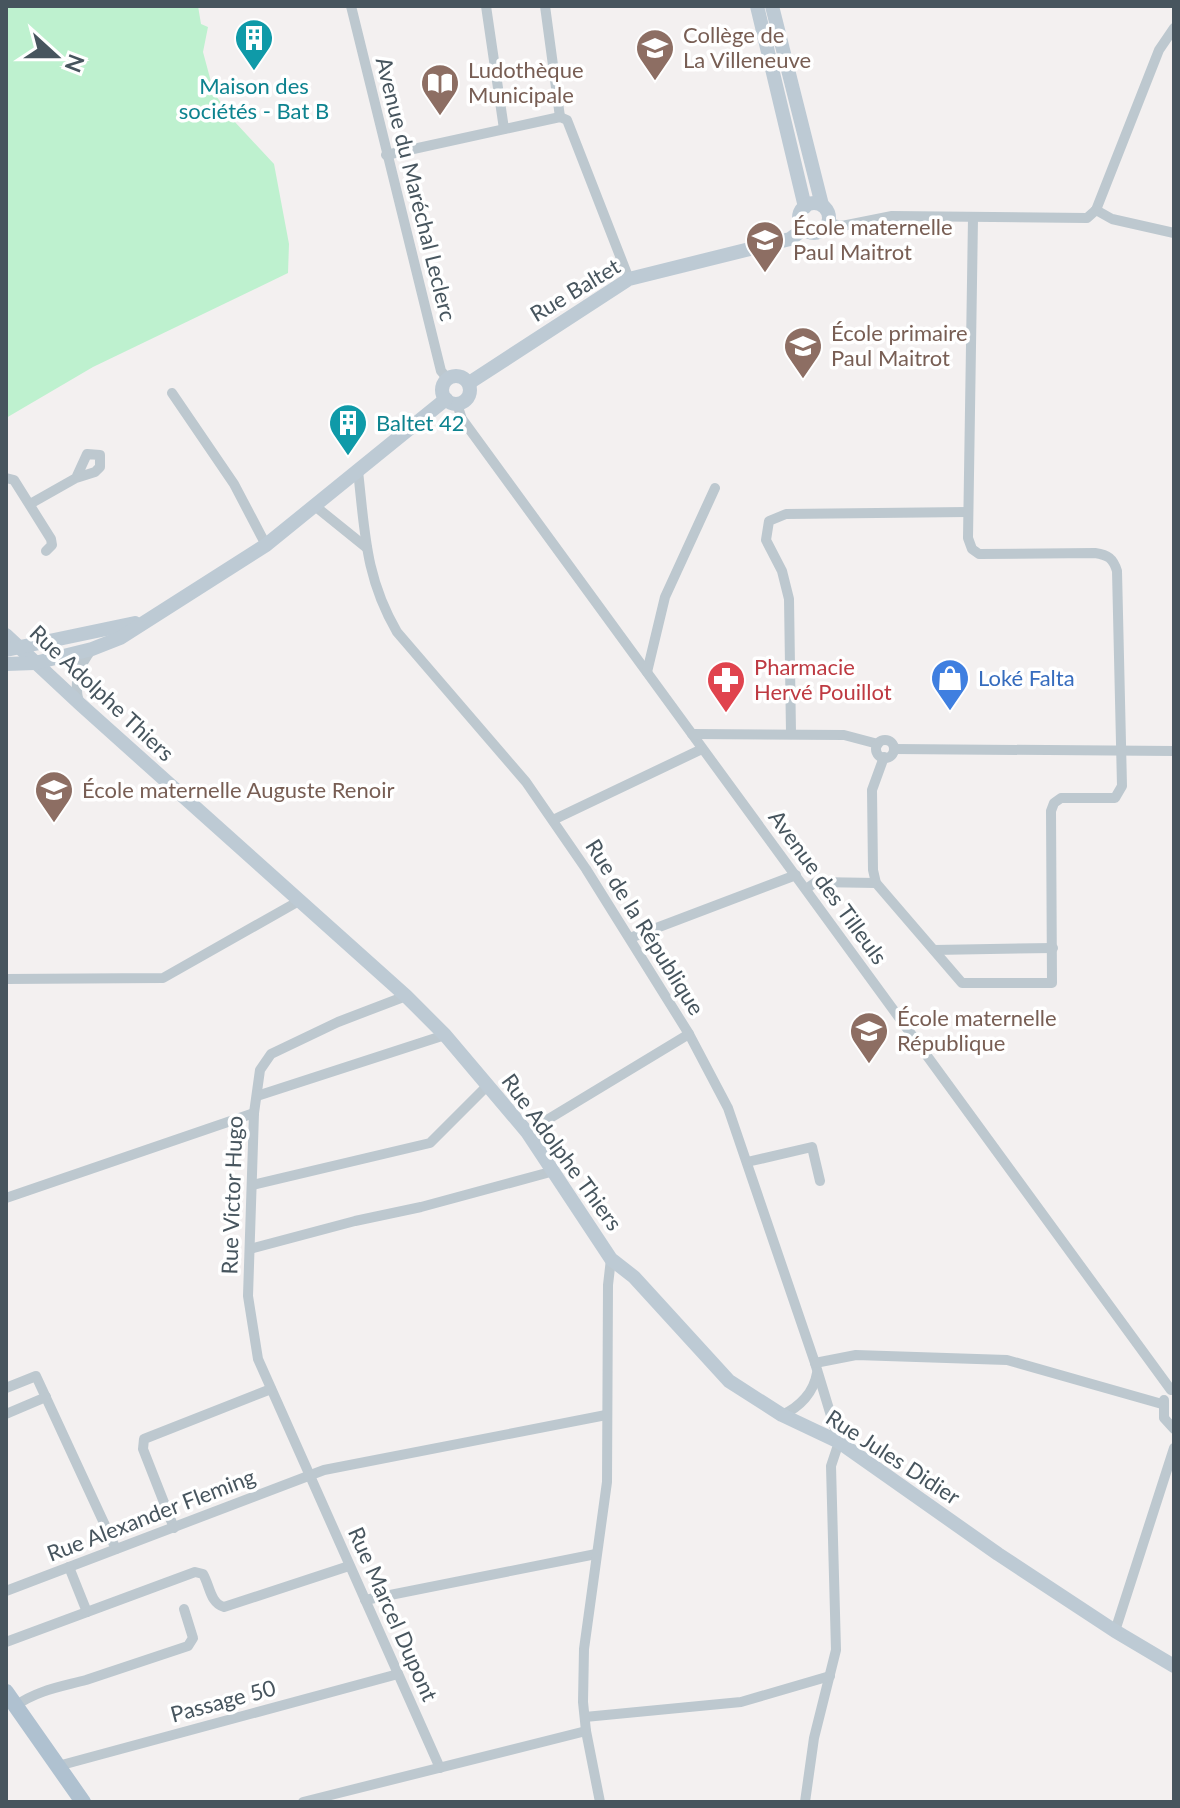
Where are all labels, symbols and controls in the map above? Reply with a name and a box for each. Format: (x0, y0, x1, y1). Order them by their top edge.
north arrow (16, 16, 96, 96)
building icon: Maison des sociétés - Bat B (233, 17, 275, 72)
place label: Collège de La Villeneuve (683, 21, 811, 73)
school or university icon: Collège de La Villeneuve (634, 27, 676, 82)
text: N (59, 51, 91, 76)
street label: Avenue du Maréchal Leclerc (371, 54, 462, 324)
place label: Ludothèque Municipale (468, 56, 584, 108)
library icon: Ludothèque Municipale (419, 62, 461, 117)
place label: Maison des sociétés - Bat B (179, 72, 329, 124)
place label: École maternelle Paul Maitrot (793, 213, 953, 265)
school or university icon: École maternelle Paul Maitrot (744, 219, 786, 274)
street label: Rue Baltet (525, 252, 625, 327)
place label: École primaire Paul Maitrot (831, 319, 968, 371)
school or university icon: École primaire Paul Maitrot (782, 325, 824, 380)
building icon: Baltet 42 (327, 402, 369, 457)
place label: Baltet 42 (376, 409, 465, 436)
street label: Rue Adolphe Thiers (25, 619, 180, 766)
place label: Pharmacie Hervé Pouillot (754, 653, 892, 705)
shop icon: Loké Falta (929, 657, 971, 712)
pharmacy icon: Pharmacie Hervé Pouillot (705, 659, 747, 714)
place label: Loké Falta (978, 664, 1075, 691)
school or university icon: École maternelle Auguste Renoir (33, 769, 75, 824)
place label: École maternelle Auguste Renoir (82, 776, 394, 803)
street label: Avenue des Tilleuls (763, 804, 893, 969)
street label: Rue de la République (580, 834, 711, 1020)
place label: École maternelle République (897, 1004, 1057, 1056)
school or university icon: École maternelle République (848, 1010, 890, 1065)
street label: Rue Adolphe Thiers (496, 1068, 628, 1235)
street label: Rue Victor Hugo (215, 1115, 248, 1275)
street label: Rue Jules Didier (821, 1403, 965, 1510)
street label: Rue Alexander Fleming (43, 1462, 259, 1567)
street label: Rue Marcel Dupont (343, 1523, 444, 1705)
street label: Passage 50 (167, 1673, 279, 1728)

